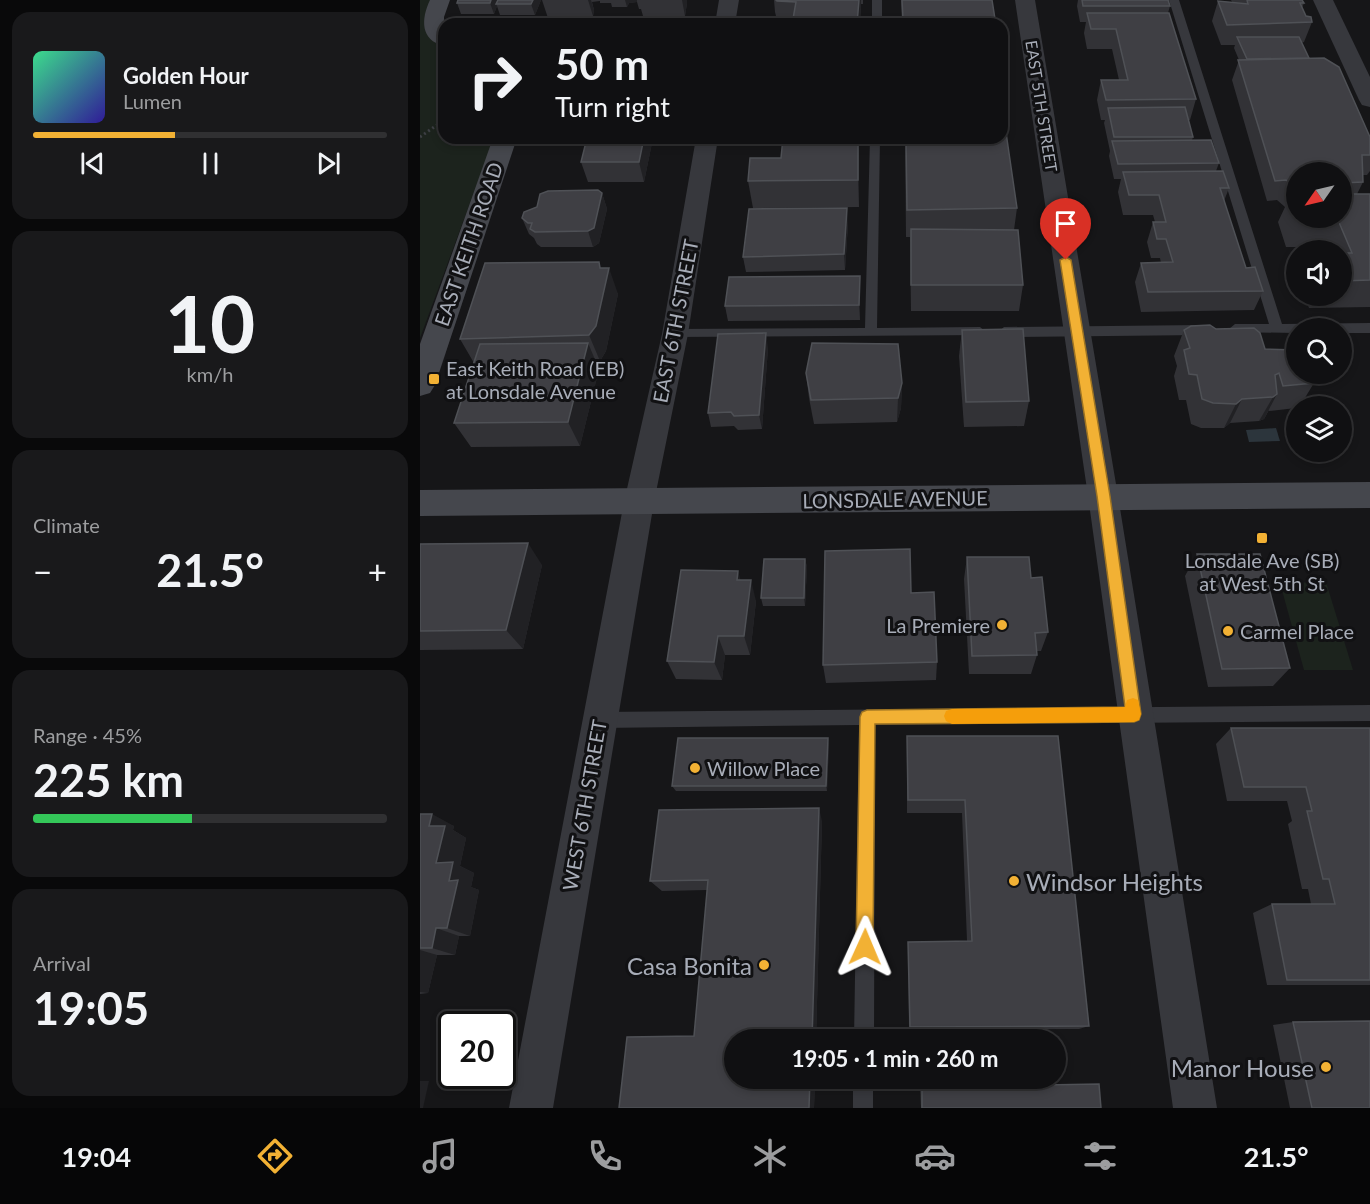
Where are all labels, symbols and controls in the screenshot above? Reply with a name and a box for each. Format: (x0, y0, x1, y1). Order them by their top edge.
text: 50 m (555, 39, 649, 89)
street label: EAST 5TH STREET (1022, 39, 1062, 174)
icon: right (456, 42, 534, 120)
text: Golden Hour (123, 62, 249, 89)
text: Lumen (123, 89, 182, 113)
text: Turn right (555, 90, 670, 123)
icon: previous (76, 147, 109, 180)
icon: pause (194, 147, 227, 180)
icon: next (312, 147, 345, 180)
street label: EAST KEITH ROAD (429, 159, 507, 329)
north arrow (1286, 162, 1352, 228)
map controls (1286, 162, 1352, 462)
pin (1040, 198, 1091, 260)
icon: arrive (1049, 207, 1082, 240)
street label: EAST 6TH STREET (647, 237, 703, 405)
button: sound (1286, 240, 1352, 306)
text: 10 (165, 276, 255, 370)
button: search (1286, 318, 1352, 384)
place label: East Keith Road (EB) at Lonsdale Avenue (446, 356, 624, 403)
text: km/h (187, 362, 233, 386)
marker: East Keith Road (EB) at Lonsdale Avenue (427, 372, 441, 386)
button: layers (1286, 396, 1352, 462)
street label: LONSDALE AVENUE (802, 485, 988, 513)
text: Climate (33, 513, 100, 537)
marker: Lonsdale Ave (SB) at West 5th St (1255, 531, 1269, 545)
text: 21.5° (156, 543, 264, 597)
place label: Lonsdale Ave (SB) at West 5th St (1185, 548, 1339, 595)
text: − (33, 551, 52, 591)
text: + (368, 551, 387, 591)
place label: La Premiere (886, 613, 990, 637)
marker: La Premiere (995, 618, 1009, 632)
place label: Carmel Place (1240, 619, 1354, 643)
marker: Carmel Place (1221, 624, 1235, 638)
street label: WEST 6TH STREET (557, 717, 611, 892)
text: Range · 45% (33, 723, 142, 747)
text: 225 km (33, 753, 184, 807)
place label: Willow Place (707, 756, 820, 780)
marker: Willow Place (688, 761, 702, 775)
place label: Windsor Heights (1026, 867, 1203, 896)
marker: Windsor Heights (1007, 874, 1021, 888)
position arrow (833, 915, 897, 979)
text: Arrival (33, 951, 91, 975)
place label: Casa Bonita (627, 951, 752, 980)
marker: Casa Bonita (757, 958, 771, 972)
text: 19:05 (33, 981, 149, 1035)
speed limit sign: 20 (438, 1011, 516, 1089)
text: 19:05 · 1 min · 260 m (792, 1045, 998, 1072)
place label: Manor House (1171, 1053, 1314, 1082)
marker: Manor House (1319, 1060, 1333, 1074)
icon: directions (254, 1135, 296, 1177)
icon: music (419, 1135, 461, 1177)
icon: phone (584, 1135, 626, 1177)
icon: climate (749, 1135, 791, 1177)
icon: car (914, 1135, 956, 1177)
icon: filters (1079, 1135, 1121, 1177)
text: 19:04 (61, 1140, 131, 1173)
text: 21.5° (1244, 1140, 1308, 1173)

